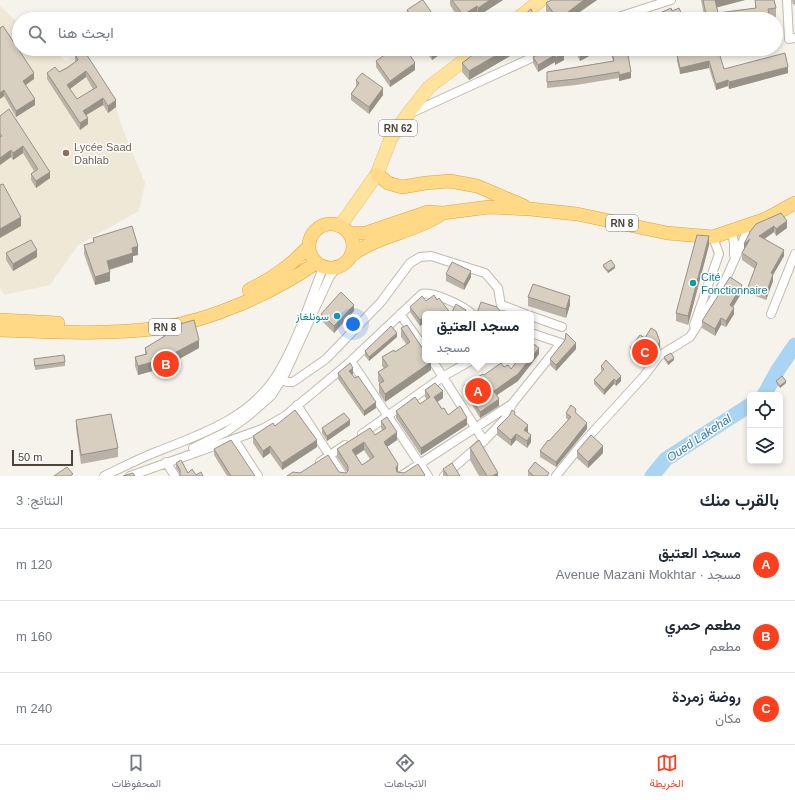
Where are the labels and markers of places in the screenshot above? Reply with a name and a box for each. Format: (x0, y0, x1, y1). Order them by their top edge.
place label: Lycée Saad Dahlab (74, 141, 132, 166)
marker: Lycée Saad Dahlab (61, 148, 71, 158)
place label: Cité Fonctionnaire (701, 271, 768, 296)
marker: Cité Fonctionnaire (688, 278, 698, 288)
place label: سونلغاز (295, 310, 329, 323)
marker: سونلغاز (332, 311, 342, 321)
pin: C (632, 337, 658, 367)
pin: B (153, 349, 179, 379)
pin: A (465, 376, 491, 406)

